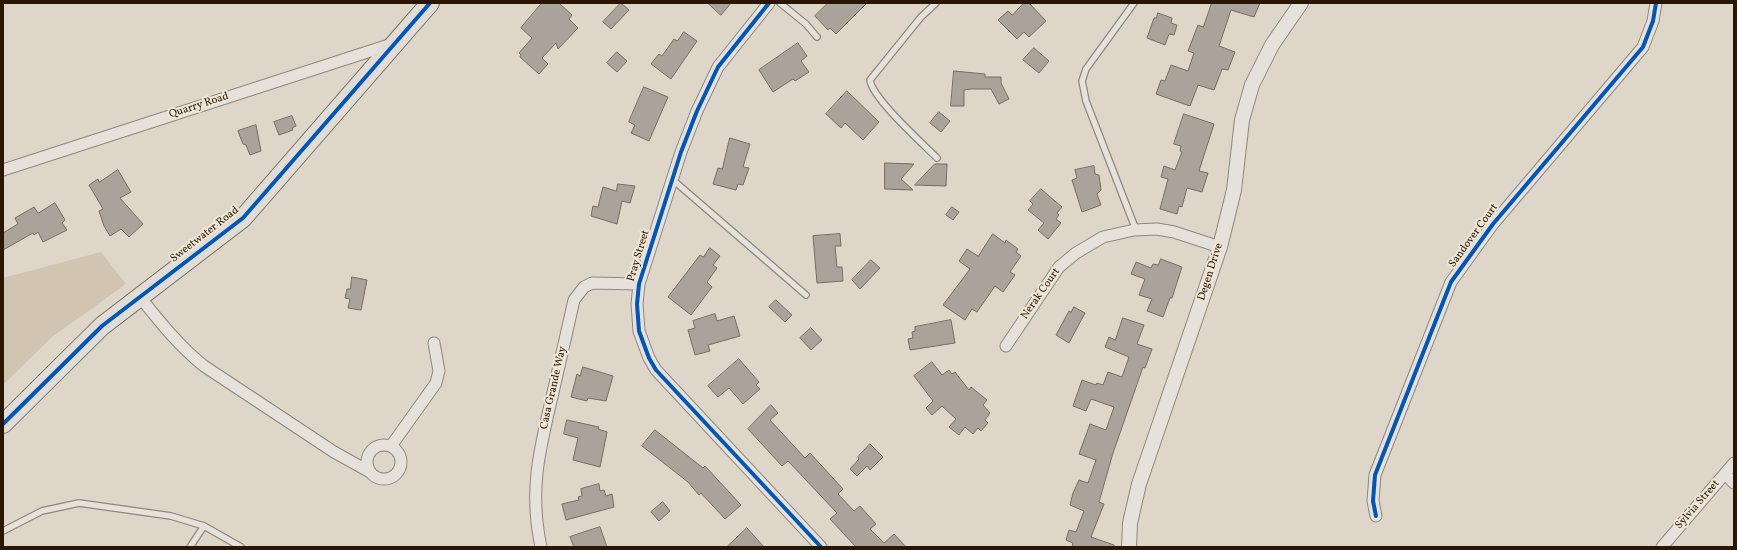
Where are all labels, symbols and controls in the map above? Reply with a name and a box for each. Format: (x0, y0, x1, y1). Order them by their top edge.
street label: Quarry Road (168, 90, 230, 122)
street label: Sandover Court (1446, 202, 1502, 270)
street label: Sweetwater Road (168, 204, 242, 266)
street label: Pray Street (625, 229, 653, 283)
street label: Degen Drive (1195, 242, 1227, 302)
street label: Nerak Court (1019, 266, 1063, 322)
street label: Casa Grande Way (538, 345, 570, 431)
street label: Sylvia Street (1673, 478, 1723, 532)

